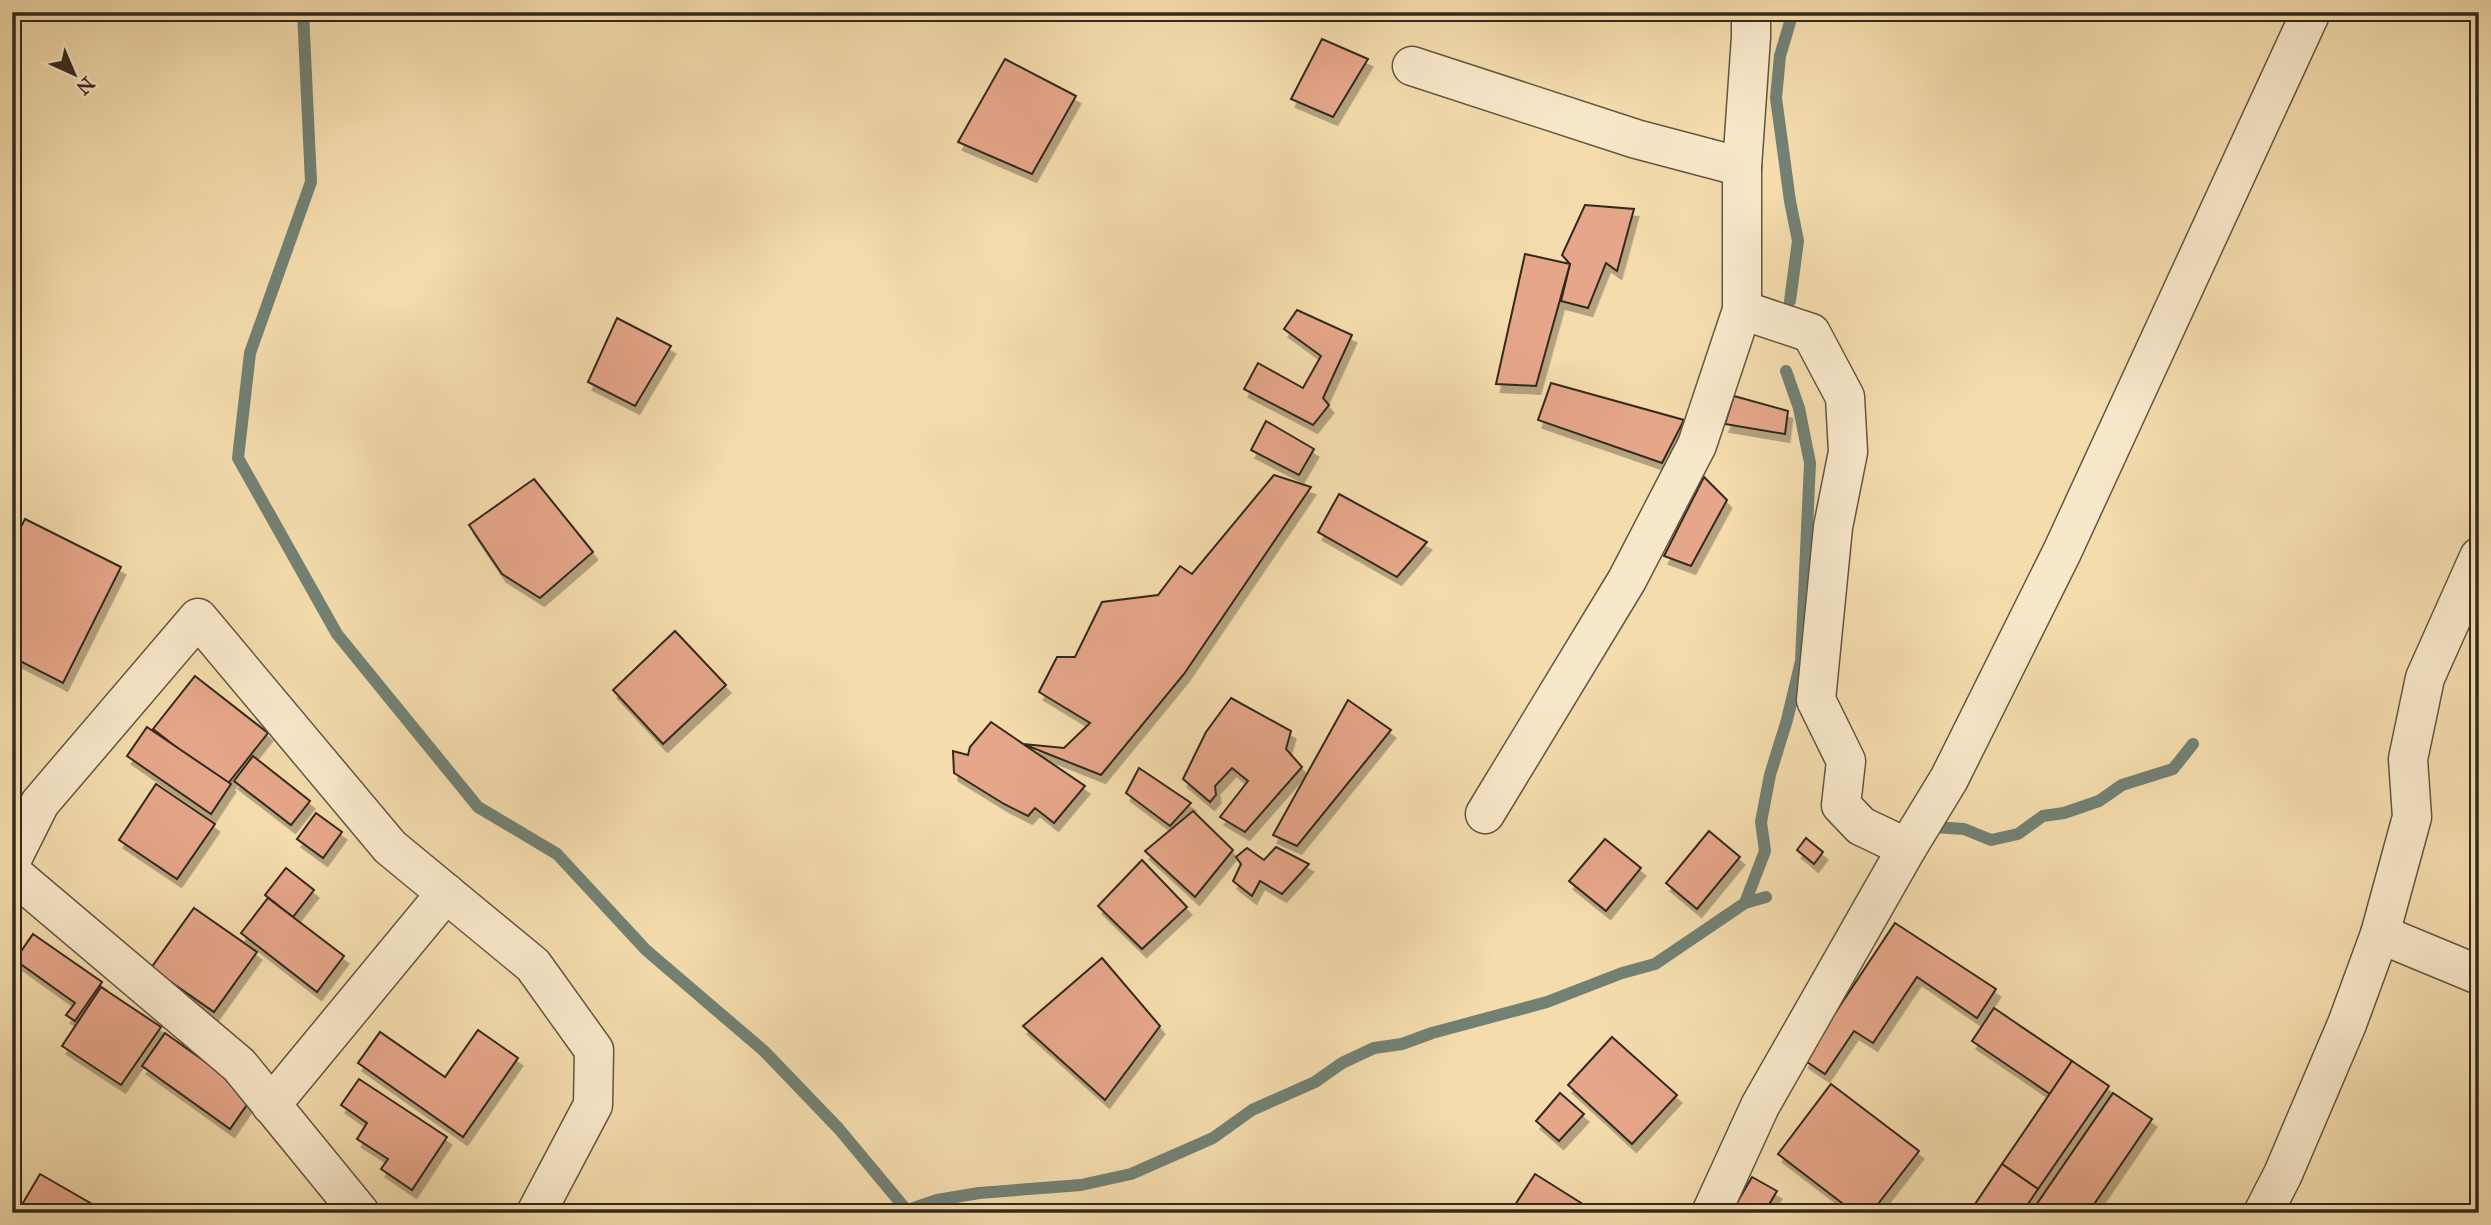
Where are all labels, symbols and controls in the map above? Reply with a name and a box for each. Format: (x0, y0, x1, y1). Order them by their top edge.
north arrow (38, 38, 108, 108)
text: N (72, 72, 99, 100)

